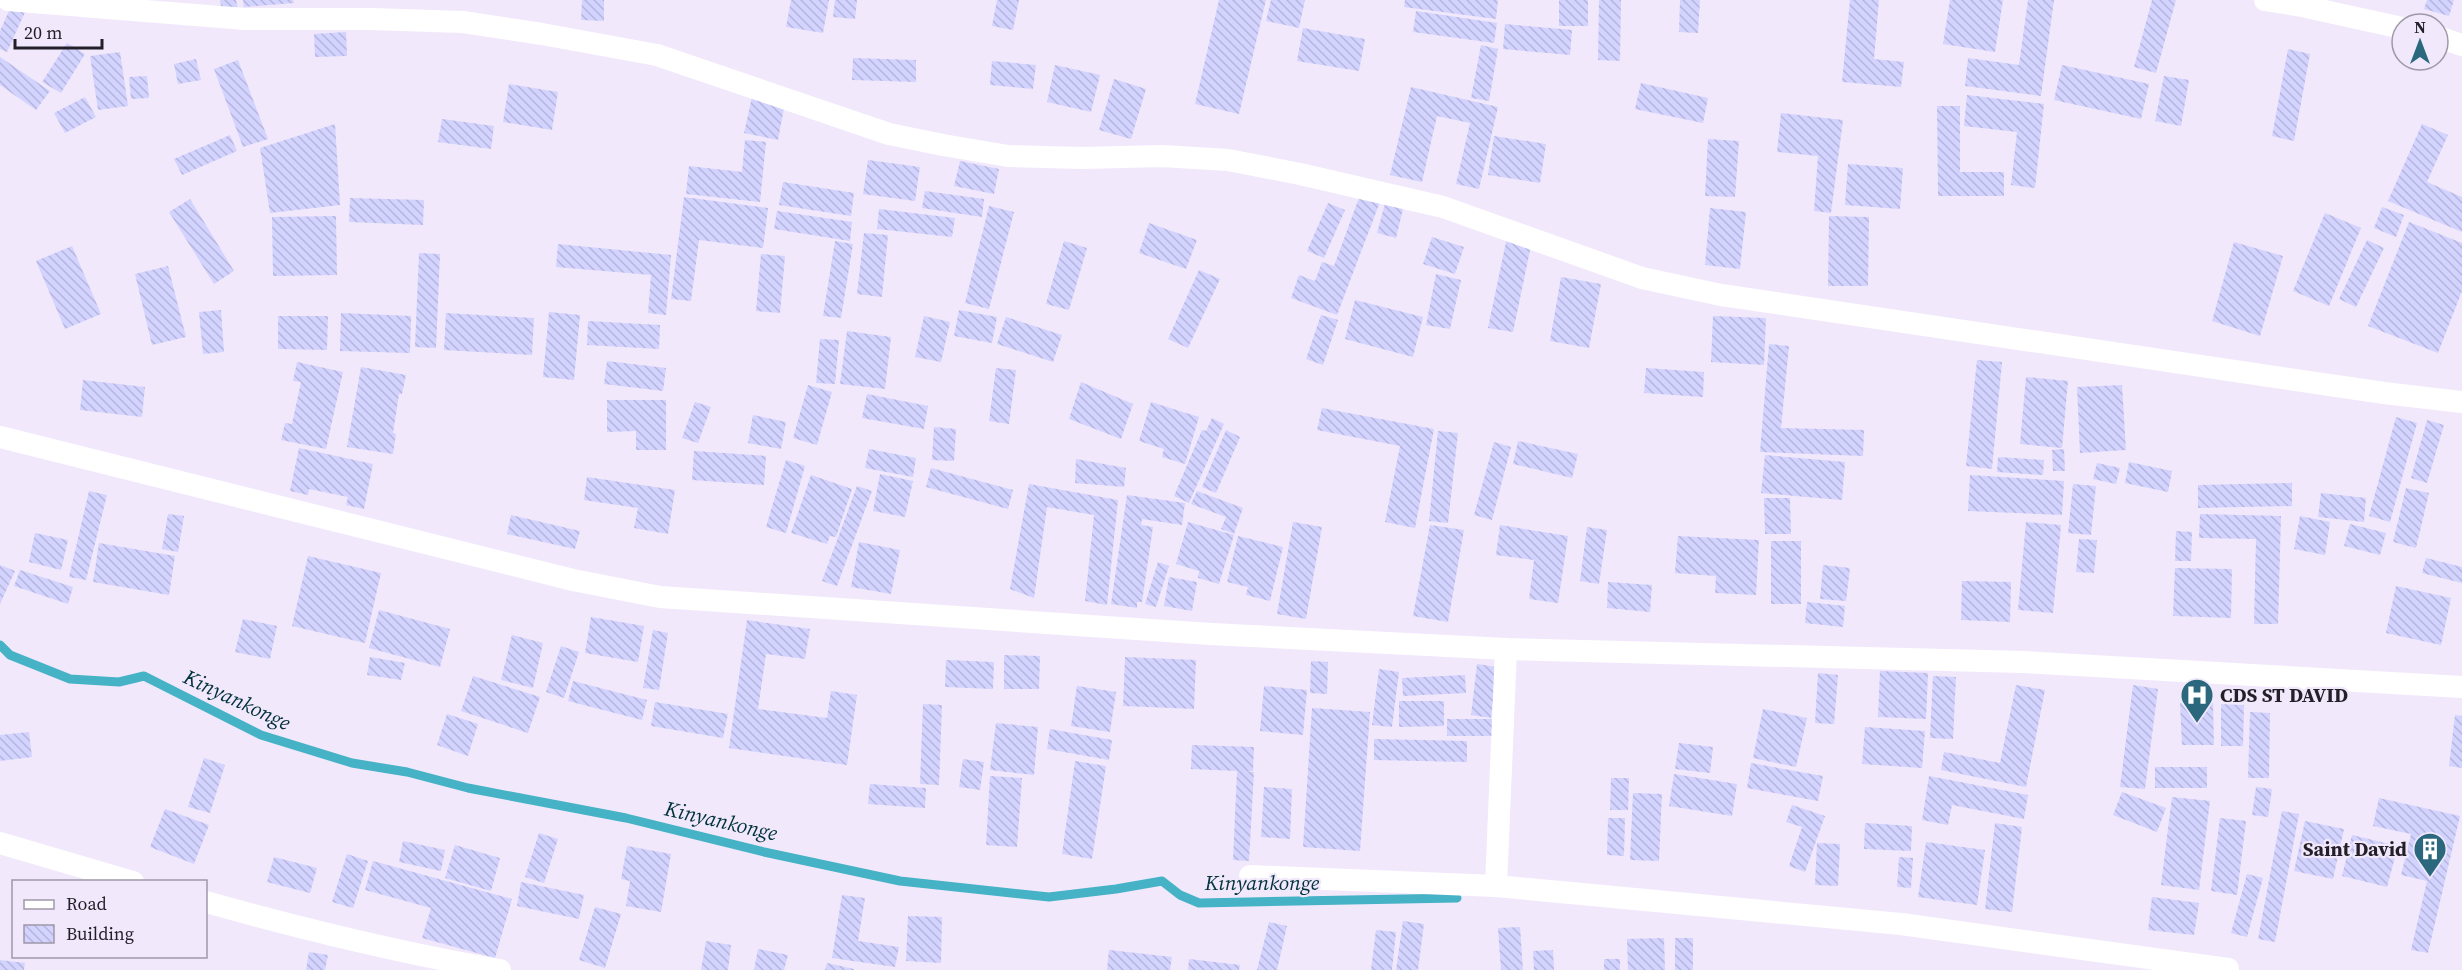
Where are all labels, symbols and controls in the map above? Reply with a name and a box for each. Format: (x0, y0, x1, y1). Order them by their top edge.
scale bar (15, 12, 102, 50)
north arrow (2390, 12, 2450, 72)
text: N (2414, 16, 2426, 38)
text: 20 m (24, 20, 62, 45)
water label: Kinyankonge (178, 662, 296, 737)
hospital icon: CDS ST DAVID (2179, 677, 2215, 724)
place label: CDS ST DAVID (2220, 681, 2348, 709)
water label: Kinyankonge (661, 793, 781, 848)
building icon: Saint David (2412, 831, 2448, 878)
place label: Saint David (2303, 835, 2407, 863)
water label: Kinyankonge (1204, 868, 1320, 897)
legend (12, 880, 207, 958)
text: Road (66, 891, 107, 916)
text: Building (66, 921, 134, 946)

